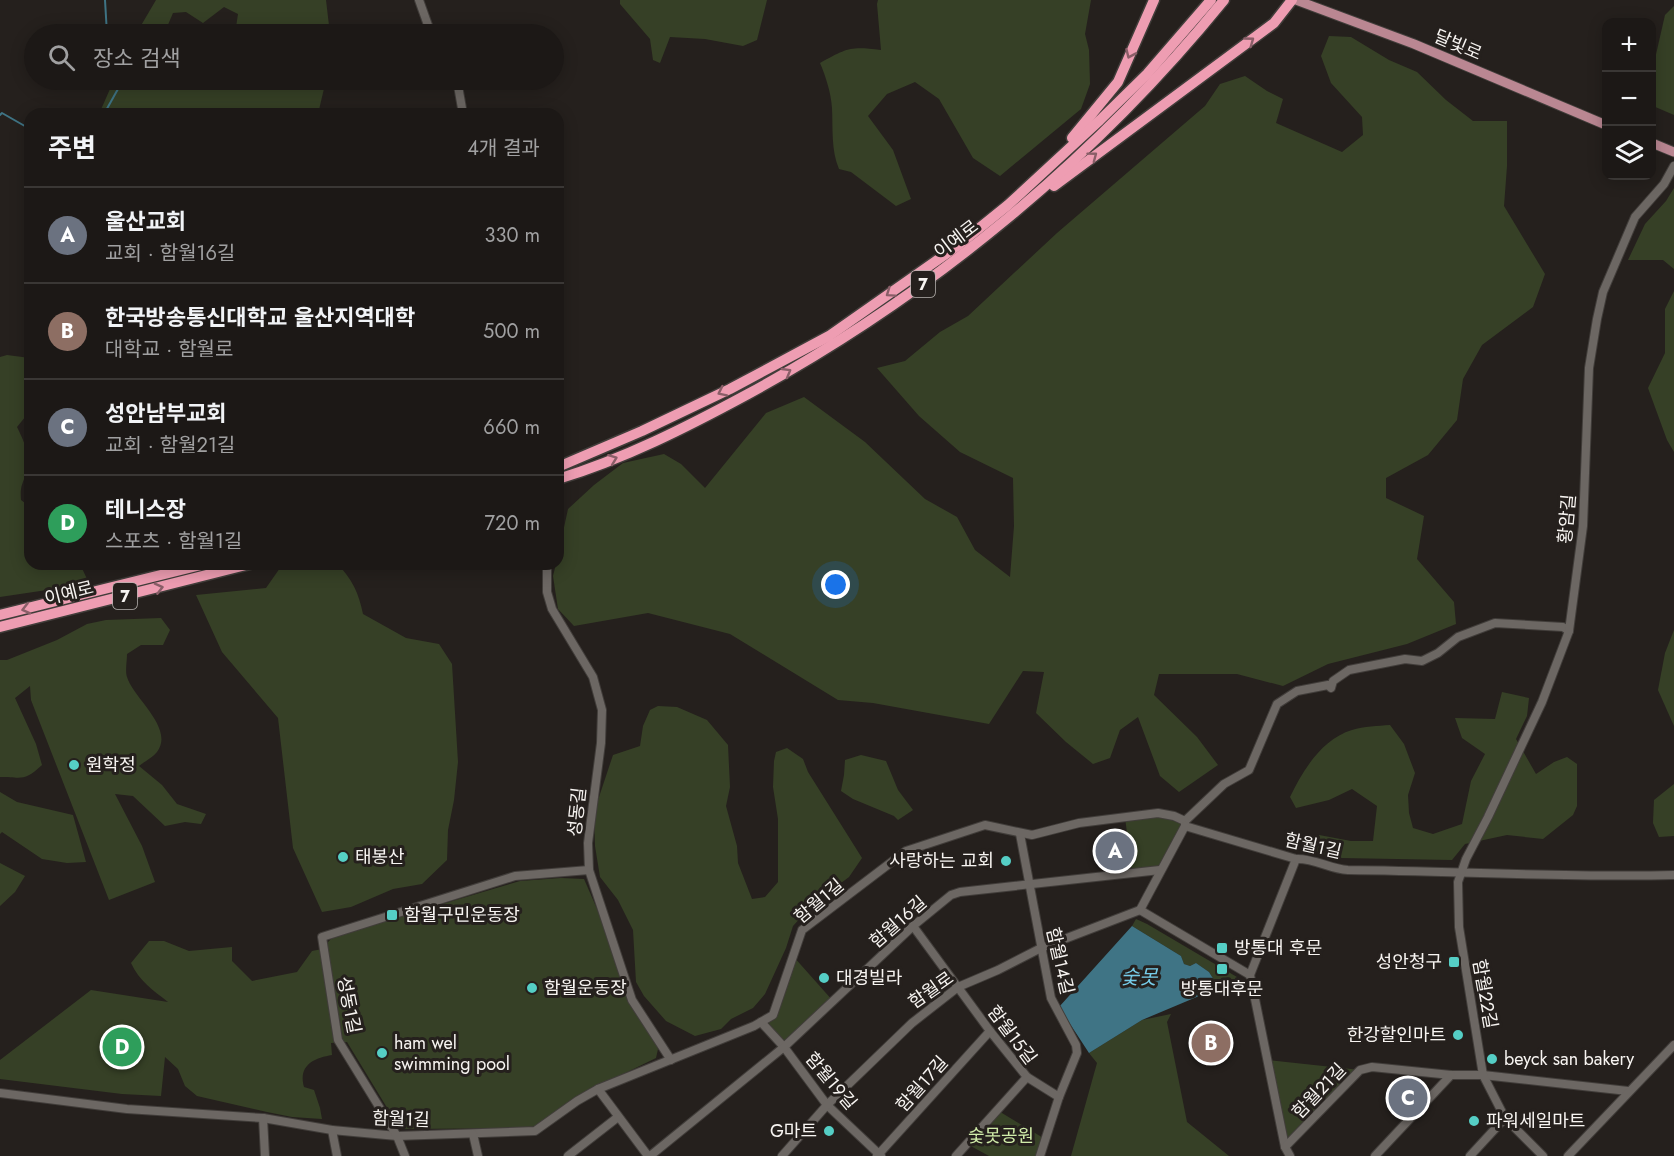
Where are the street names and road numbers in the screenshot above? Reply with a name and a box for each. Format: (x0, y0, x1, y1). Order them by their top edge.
street label: 달빛로 (1430, 23, 1486, 67)
street label: 이예로 (928, 214, 984, 264)
road number: 7 (911, 271, 935, 297)
street label: 황암길 (1552, 493, 1582, 545)
street label: 이예로 (42, 574, 96, 612)
road number: 7 (113, 583, 137, 609)
street label: 성동길 (561, 786, 593, 838)
street label: 함월1길 (1282, 827, 1344, 865)
street label: 함월1길 (789, 872, 849, 930)
street label: 함월16길 (864, 890, 932, 954)
street label: 함월14길 (1040, 925, 1080, 997)
street label: 함월22길 (1466, 957, 1504, 1031)
street label: 함월로 (903, 965, 959, 1015)
street label: 성동1길 (331, 974, 367, 1036)
street label: 함월15길 (981, 1000, 1043, 1070)
street label: 함월19길 (799, 1047, 863, 1115)
street label: 함월17길 (890, 1050, 954, 1118)
street label: 함월21길 (1286, 1058, 1352, 1124)
street label: 함월1길 (372, 1105, 430, 1133)

